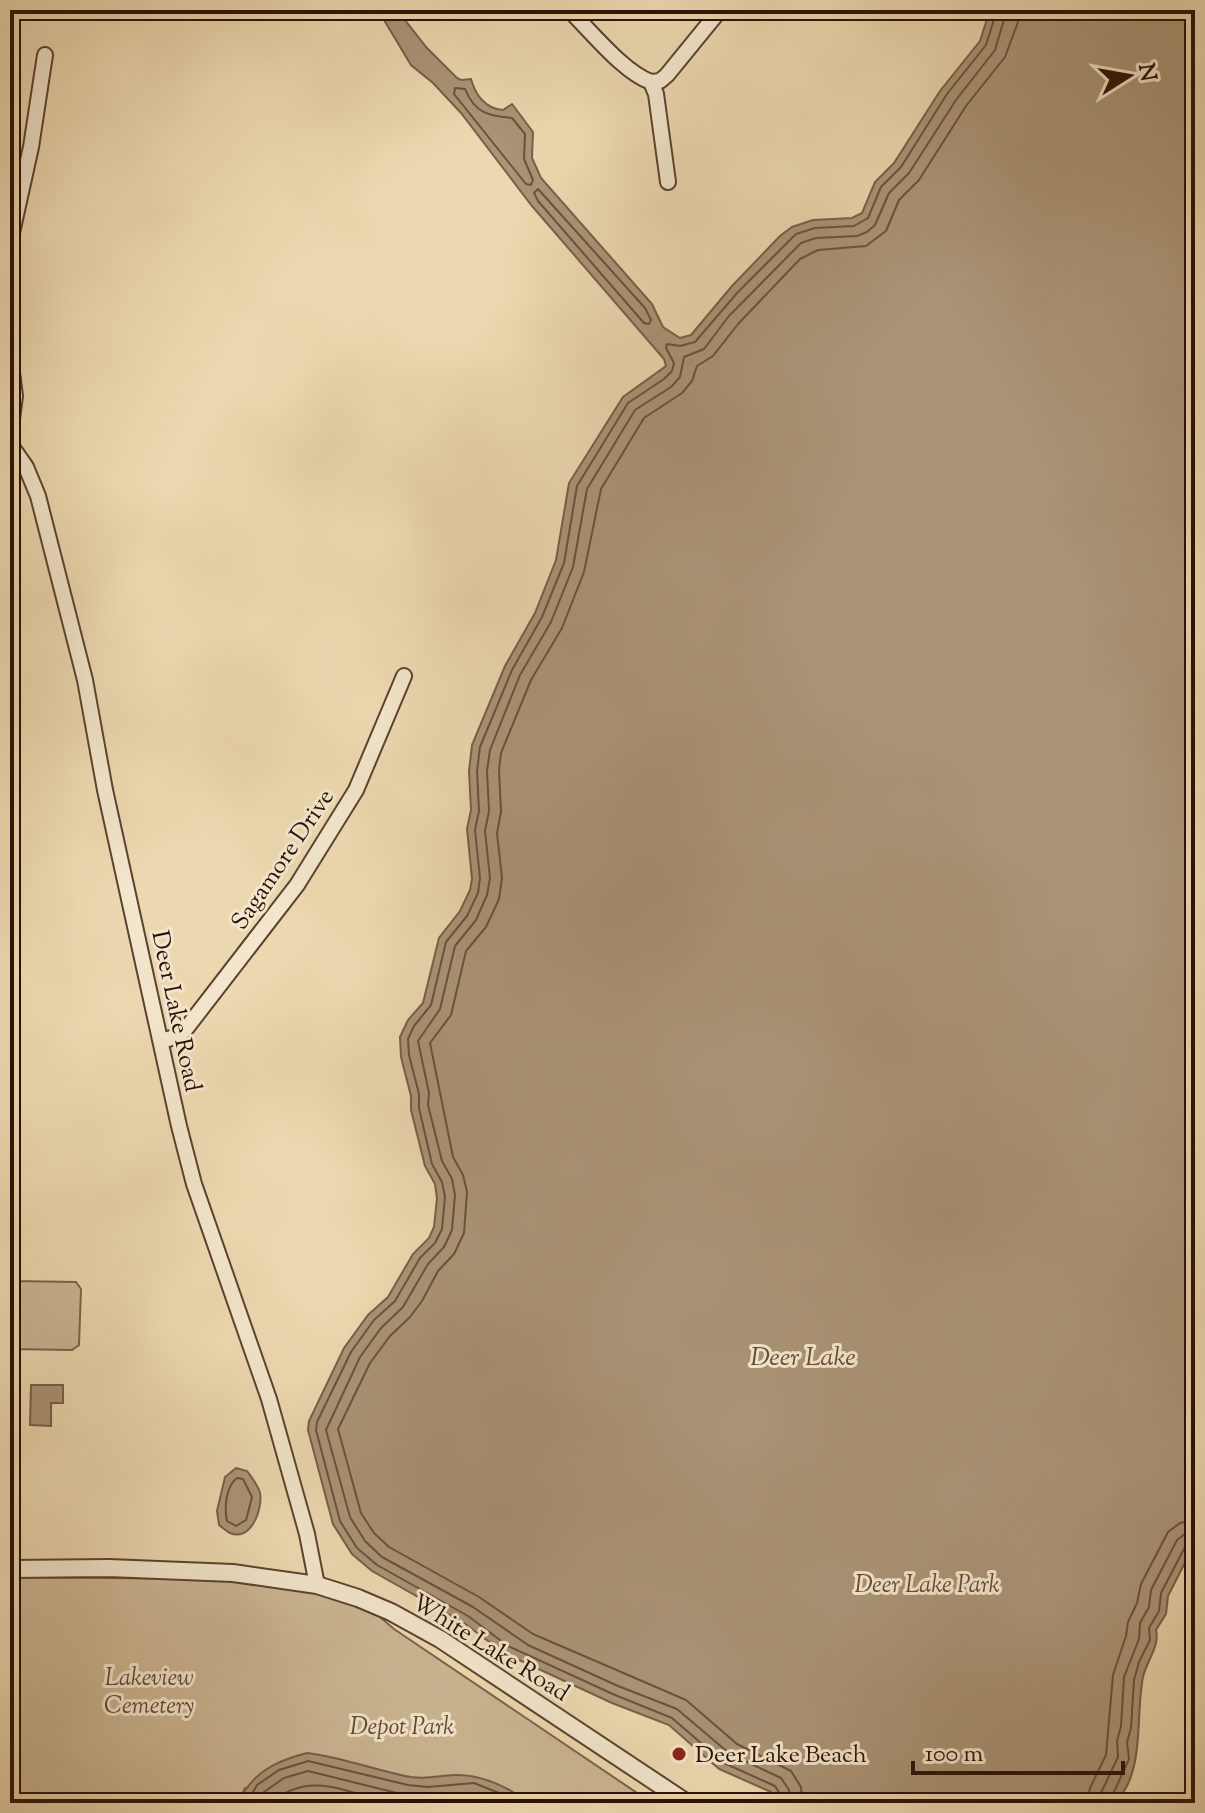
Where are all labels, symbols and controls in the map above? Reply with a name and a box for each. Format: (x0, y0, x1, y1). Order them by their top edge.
north arrow (1089, 36, 1169, 116)
text: N (1128, 61, 1163, 85)
street label: Sagamore Drive (224, 783, 343, 937)
street label: Deer Lake Road (141, 928, 209, 1096)
water label: Deer Lake (750, 1340, 856, 1377)
park label: Deer Lake Park (855, 1569, 1000, 1603)
street label: White Lake Road (404, 1586, 576, 1711)
park label: Lakeview Cemetery (104, 1662, 194, 1724)
park label: Depot Park (350, 1711, 454, 1745)
scale bar (913, 1725, 1123, 1775)
text: 100 m (925, 1738, 983, 1772)
place label: Deer Lake Beach (695, 1739, 867, 1773)
marker: Deer Lake Beach (670, 1745, 688, 1763)

